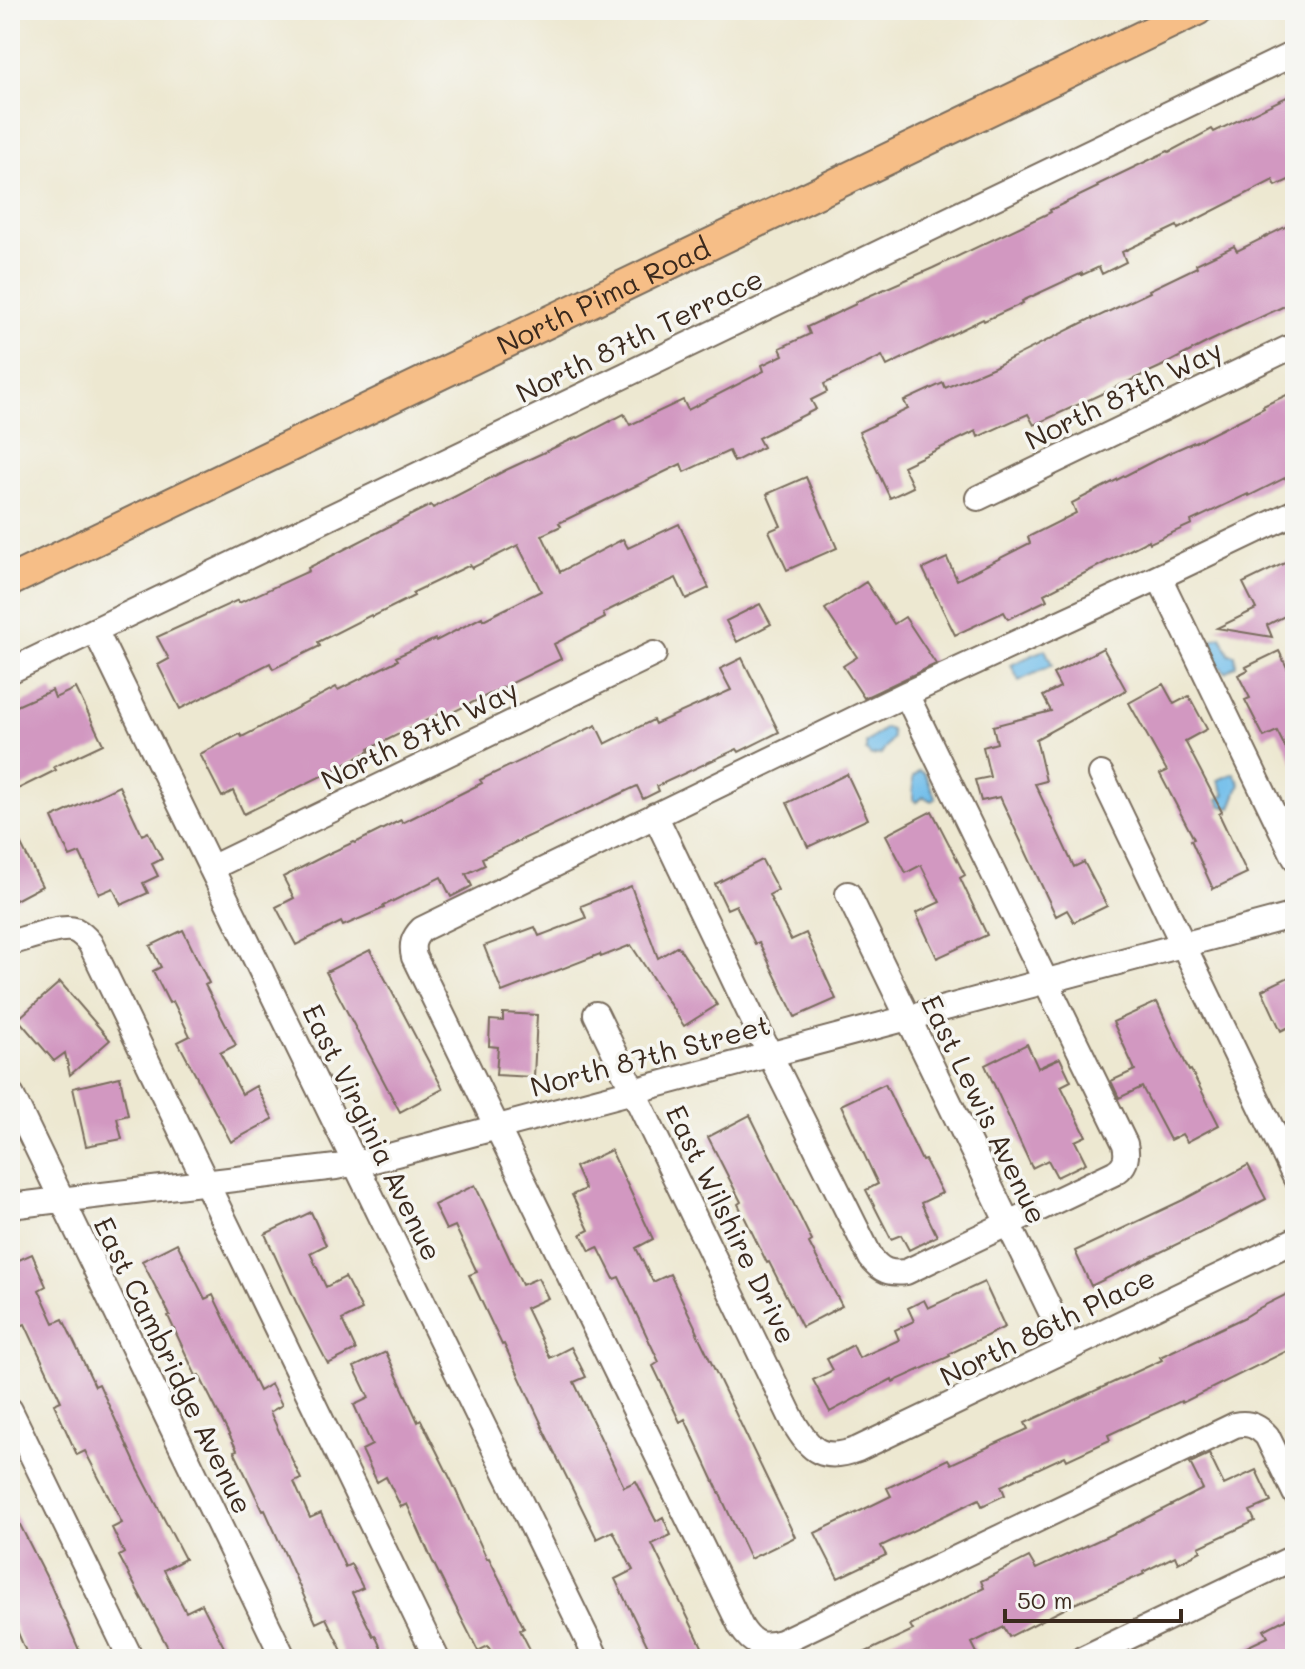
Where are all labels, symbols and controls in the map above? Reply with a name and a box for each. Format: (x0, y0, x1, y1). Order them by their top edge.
street label: North Pima Road (490, 229, 716, 362)
street label: North 87th Terrace (510, 260, 768, 410)
street label: North 87th Way (1019, 331, 1227, 457)
street label: North 87th Way (315, 671, 523, 797)
street label: East Lewis Avenue (914, 989, 1056, 1229)
street label: East Virginia Avenue (295, 998, 451, 1266)
street label: North 87th Street (526, 1006, 774, 1104)
street label: East Wilshire Drive (659, 1099, 805, 1349)
street label: East Cambridge Avenue (86, 1211, 262, 1519)
street label: North 86th Place (934, 1258, 1160, 1394)
scale bar (1005, 1573, 1181, 1623)
text: 50 m (1017, 1584, 1073, 1615)

